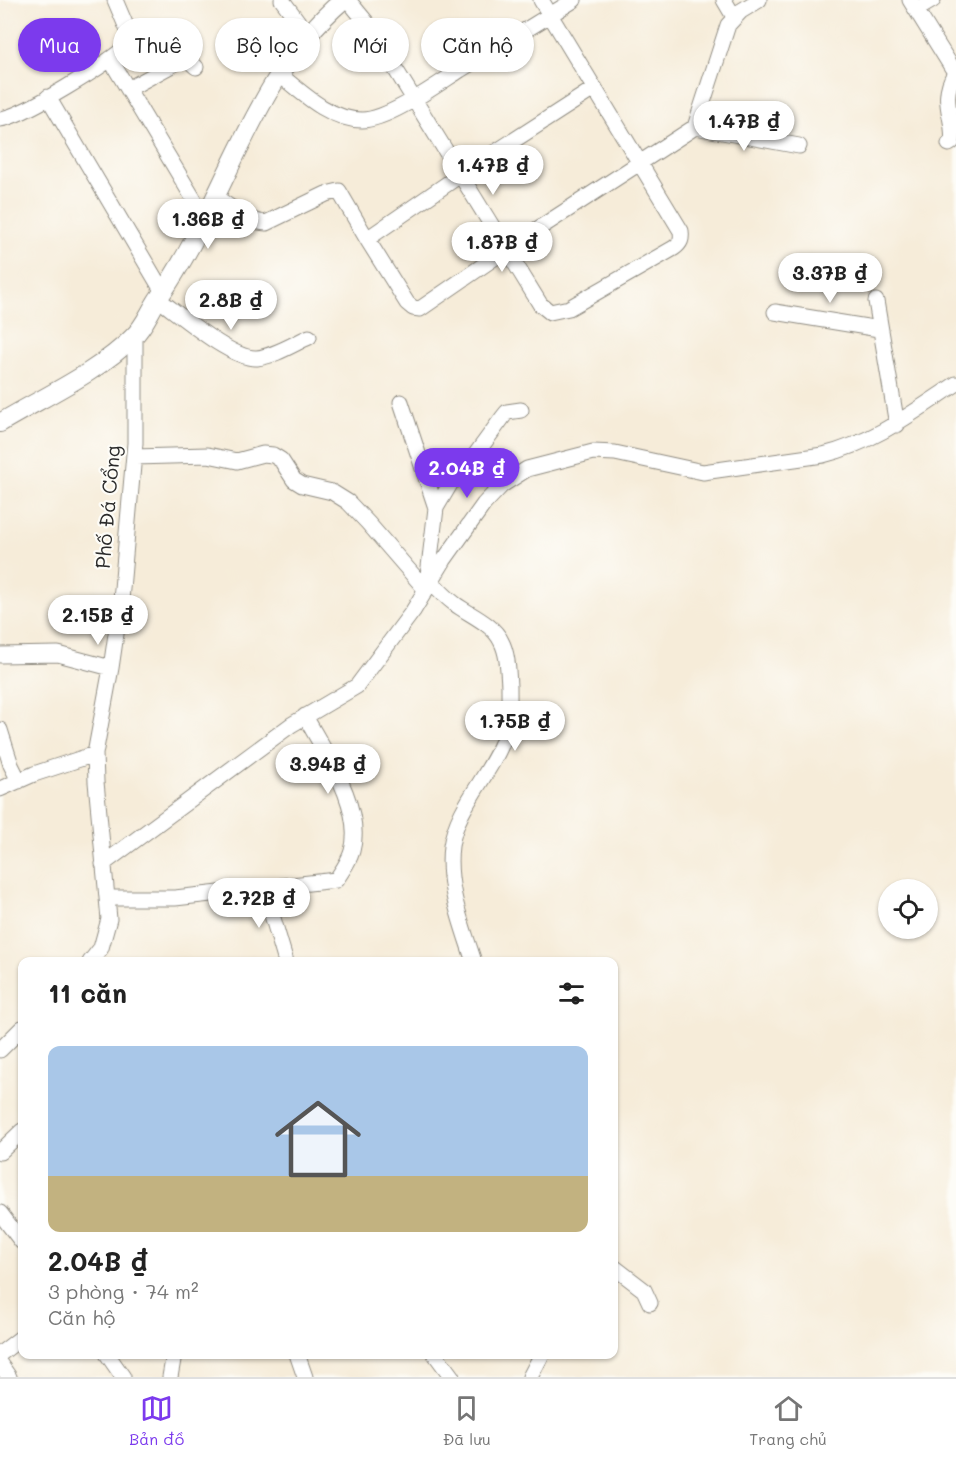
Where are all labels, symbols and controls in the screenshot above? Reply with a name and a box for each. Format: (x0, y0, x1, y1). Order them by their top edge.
chip: Mua (18, 18, 101, 72)
chip: Thuê (113, 18, 203, 72)
chip: Bộ lọc (215, 18, 320, 72)
chip: Mới (332, 18, 409, 72)
chip: Căn hộ (421, 18, 534, 72)
pin: 1.47B ₫ (689, 101, 799, 152)
text: 1.47B ₫ (707, 107, 781, 133)
pin: 1.47B ₫ (438, 145, 548, 196)
text: 1.47B ₫ (456, 151, 530, 177)
pin: 1.36B ₫ (153, 199, 263, 250)
text: 1.36B ₫ (171, 205, 245, 231)
pin: 1.87B ₫ (447, 222, 557, 273)
text: 1.87B ₫ (466, 228, 538, 254)
pin: 3.37B ₫ (775, 253, 885, 304)
text: 3.37B ₫ (792, 259, 868, 285)
pin: 2.8B ₫ (182, 280, 280, 331)
text: 2.8B ₫ (199, 286, 263, 312)
street label: Phố Đá Cổng (89, 444, 125, 570)
pin: 2.04B ₫ (412, 448, 522, 499)
text: 2.04B ₫ (428, 454, 506, 480)
pin: 2.15B ₫ (43, 595, 153, 646)
text: 2.15B ₫ (62, 601, 134, 627)
pin: 1.75B ₫ (460, 701, 570, 752)
text: 1.75B ₫ (479, 707, 551, 733)
pin: 3.94B ₫ (273, 744, 383, 795)
text: 3.94B ₫ (289, 750, 367, 776)
pin: 2.72B ₫ (204, 878, 314, 929)
map controls (878, 879, 938, 939)
button: locate (878, 879, 938, 939)
text: 2.72B ₫ (222, 884, 296, 910)
text: 11 căn (48, 976, 127, 1010)
icon: filters (555, 977, 588, 1010)
icon: home (264, 1085, 372, 1193)
text: 2.04B ₫ (48, 1244, 148, 1278)
text: 3 phòng · 74 m² (48, 1278, 199, 1304)
text: Căn hộ (48, 1304, 115, 1330)
tab: Bản đồ (129, 1392, 184, 1449)
tab: Đã lưu (443, 1392, 491, 1449)
tab: Trang chủ (749, 1392, 827, 1449)

